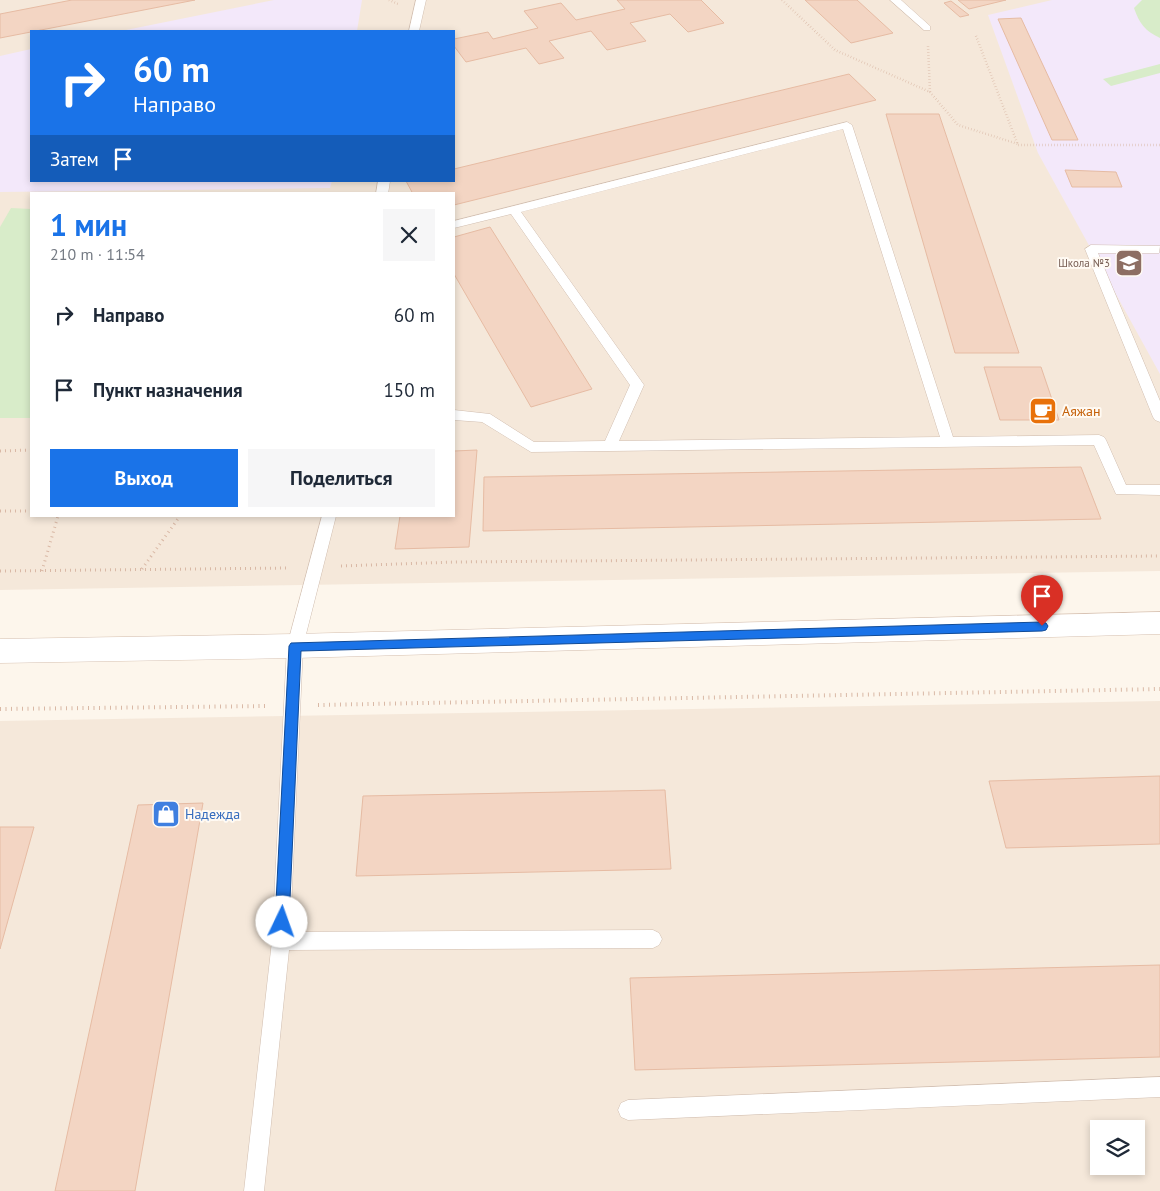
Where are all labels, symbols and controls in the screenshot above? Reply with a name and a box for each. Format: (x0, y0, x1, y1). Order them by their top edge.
text: 60 m (133, 46, 210, 92)
icon: right (50, 50, 115, 115)
text: Направо (133, 90, 216, 118)
icon: arrive (109, 145, 137, 173)
text: Затем (50, 147, 99, 171)
text: 1 мин (50, 205, 127, 244)
button: close (383, 209, 435, 261)
text: 210 m · 11:54 (50, 244, 145, 264)
school or university icon: Школа №3 (1114, 248, 1144, 278)
place label: Школа №3 (1058, 256, 1110, 270)
icon: right (50, 301, 78, 329)
text: Направо (93, 303, 164, 327)
text: 60 m (394, 303, 435, 327)
icon: arrive (50, 376, 78, 404)
text: Пункт назначения (93, 378, 243, 402)
text: 150 m (383, 378, 435, 402)
cafe icon: Аяжан (1028, 396, 1058, 426)
place label: Аяжан (1062, 402, 1101, 420)
button: Выход (50, 449, 238, 507)
button: Поделиться (248, 449, 435, 507)
pin (1021, 575, 1063, 626)
icon: arrive (1028, 582, 1056, 610)
shop icon: Надежда (151, 799, 181, 829)
place label: Надежда (185, 805, 240, 823)
position arrow (255, 895, 307, 947)
map controls (1090, 1120, 1145, 1175)
button: layers (1090, 1120, 1145, 1175)

